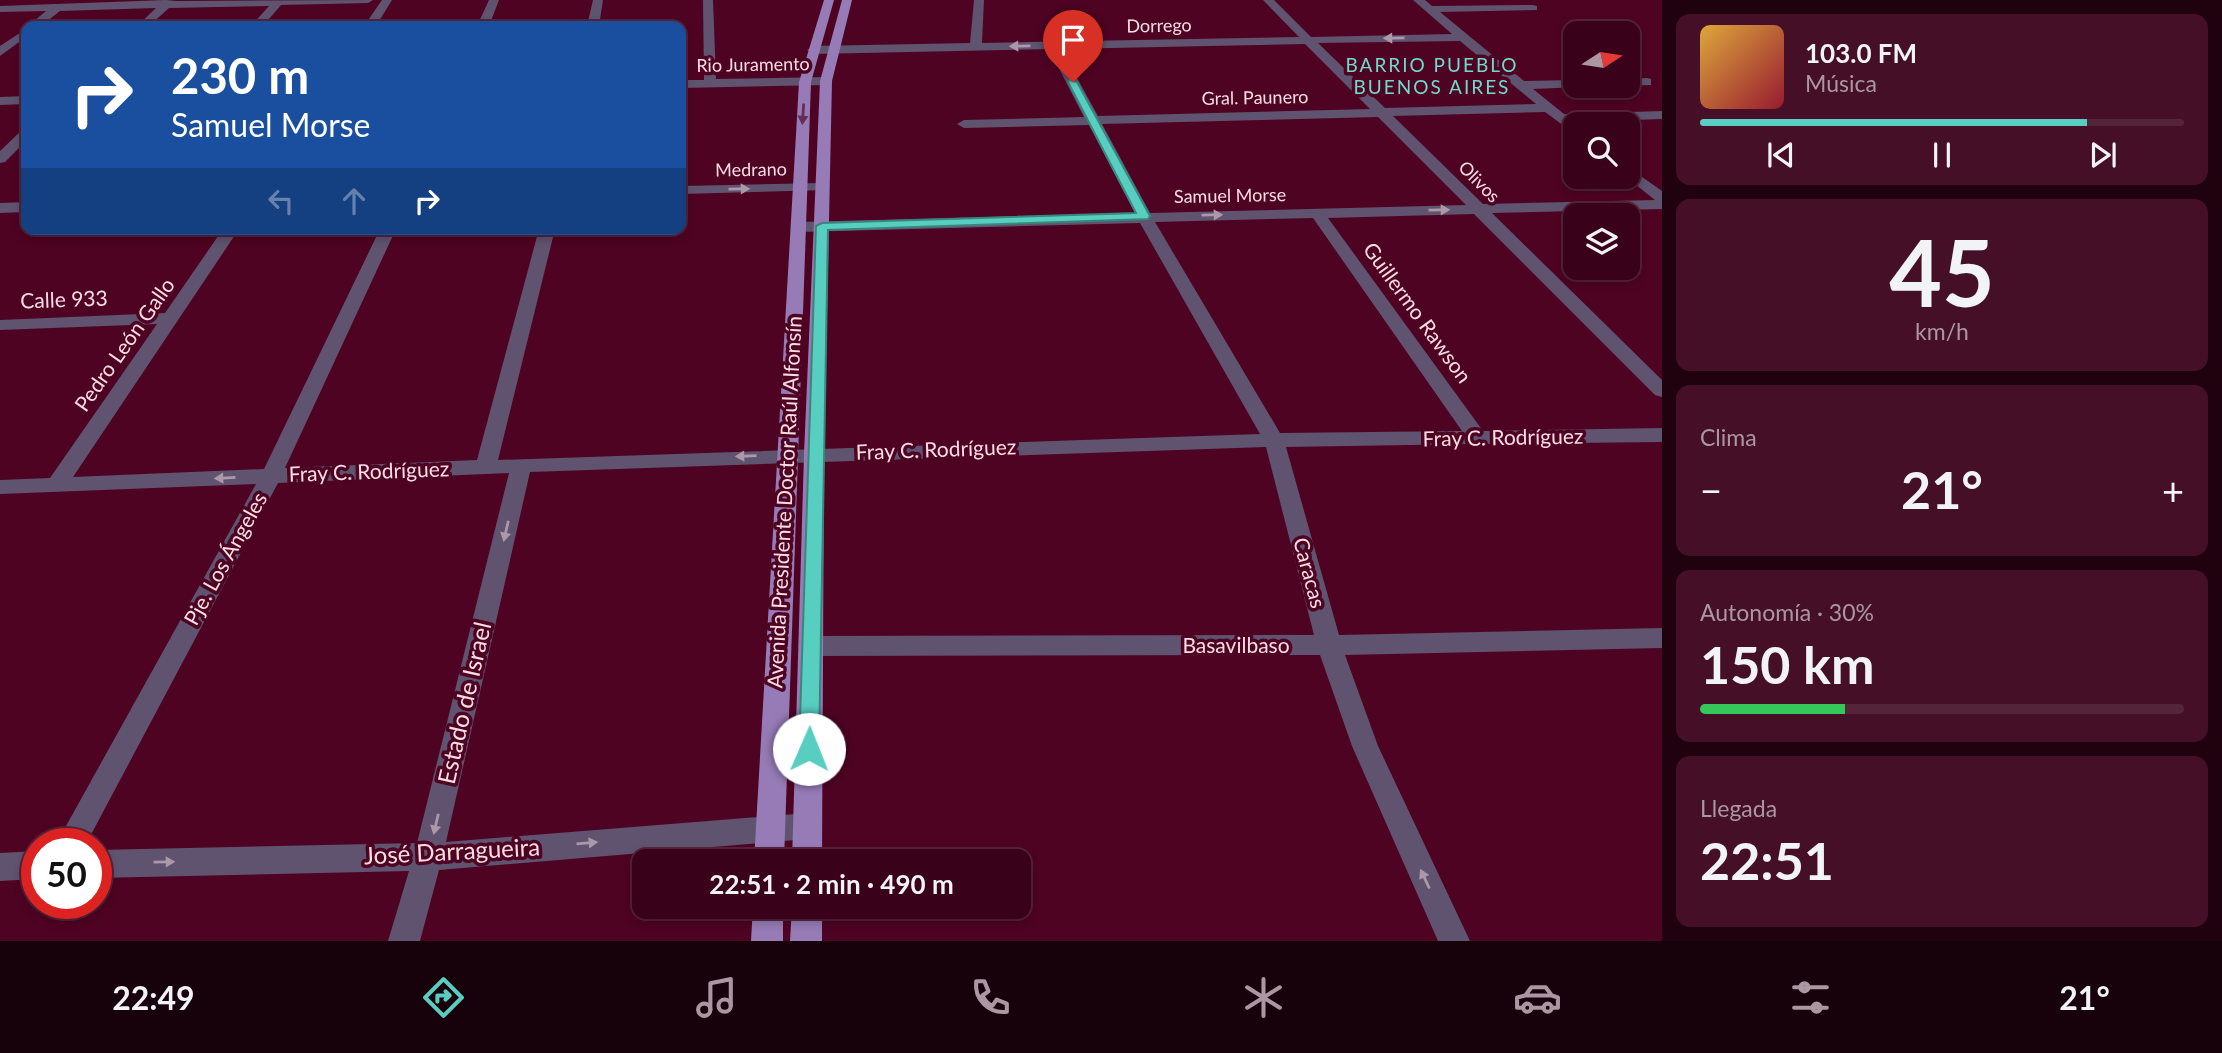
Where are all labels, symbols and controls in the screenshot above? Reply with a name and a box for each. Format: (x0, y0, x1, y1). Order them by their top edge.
pin (1043, 10, 1103, 82)
street label: Dorrego (1126, 13, 1192, 37)
icon: arrive (1054, 21, 1092, 59)
north arrow (1563, 21, 1640, 98)
map controls (1563, 21, 1640, 280)
one-way arrow (1383, 32, 1405, 44)
text: 103.0 FM (1805, 37, 1917, 69)
one-way arrow (1009, 40, 1031, 52)
text: 230 m (171, 46, 309, 104)
icon: right (56, 49, 147, 140)
street label: Rio Juramento (696, 52, 810, 76)
district label: BARRIO PUEBLO BUENOS AIRES (1345, 53, 1519, 98)
text: Música (1805, 69, 1877, 97)
street label: Gral. Paunero (1201, 85, 1309, 109)
one-way arrow (797, 103, 808, 125)
text: Samuel Morse (171, 105, 371, 144)
button: search (1563, 112, 1640, 189)
icon: previous (1762, 136, 1800, 174)
icon: pause (1923, 136, 1961, 174)
icon: next (2084, 136, 2122, 174)
street label: Olivos (1454, 156, 1505, 207)
street label: Medrano (715, 157, 787, 181)
icon: left (262, 182, 300, 220)
icon: ahead (335, 182, 373, 220)
icon: right (408, 182, 446, 220)
one-way arrow (729, 183, 751, 195)
street label: Samuel Morse (1174, 183, 1286, 207)
button: layers (1563, 203, 1640, 280)
one-way arrow (1429, 205, 1451, 216)
one-way arrow (1201, 209, 1223, 221)
text: 45 (1889, 217, 1995, 326)
street label: Guillermo Rawson (1359, 237, 1478, 387)
street label: Pedro León Gallo (68, 273, 179, 416)
street label: Calle 933 (20, 284, 108, 313)
street label: Avenida Presidente Doctor Raúl Alfonsín (761, 315, 806, 689)
text: km/h (1915, 317, 1969, 345)
street label: Fray C. Rodríguez (1422, 423, 1584, 450)
text: Clima (1700, 423, 1757, 451)
street label: Fray C. Rodríguez (855, 433, 1017, 464)
one-way arrow (735, 451, 757, 462)
street label: Fray C. Rodríguez (288, 455, 450, 486)
text: 21° (1901, 458, 1983, 520)
text: − (1700, 467, 1722, 513)
text: + (2162, 467, 2184, 513)
one-way arrow (214, 472, 236, 483)
street label: Pje. Los Ángeles (178, 488, 271, 629)
one-way arrow (500, 520, 511, 542)
street label: Caracas (1289, 535, 1332, 611)
text: Autonomía · 30% (1700, 598, 1874, 626)
street label: Estado de Israel (431, 619, 496, 787)
street label: Basavilbaso (1182, 632, 1290, 657)
text: 150 km (1700, 633, 1874, 695)
position arrow (772, 712, 846, 786)
text: Llegada (1700, 794, 1777, 822)
one-way arrow (430, 813, 441, 835)
speed limit sign: 50 (21, 828, 112, 919)
text: 22:51 (1700, 829, 1834, 891)
street label: José Darragueira (363, 831, 541, 870)
one-way arrow (577, 837, 599, 848)
one-way arrow (154, 856, 176, 868)
text: 22:51 · 2 min · 490 m (709, 868, 954, 900)
one-way arrow (1419, 869, 1430, 889)
icon: directions (419, 973, 468, 1022)
icon: music (692, 973, 741, 1022)
icon: phone (966, 973, 1015, 1022)
icon: climate (1239, 973, 1288, 1022)
icon: car (1513, 973, 1562, 1022)
icon: filters (1786, 973, 1835, 1022)
text: 22:49 (112, 978, 195, 1017)
text: 21° (2059, 978, 2110, 1017)

